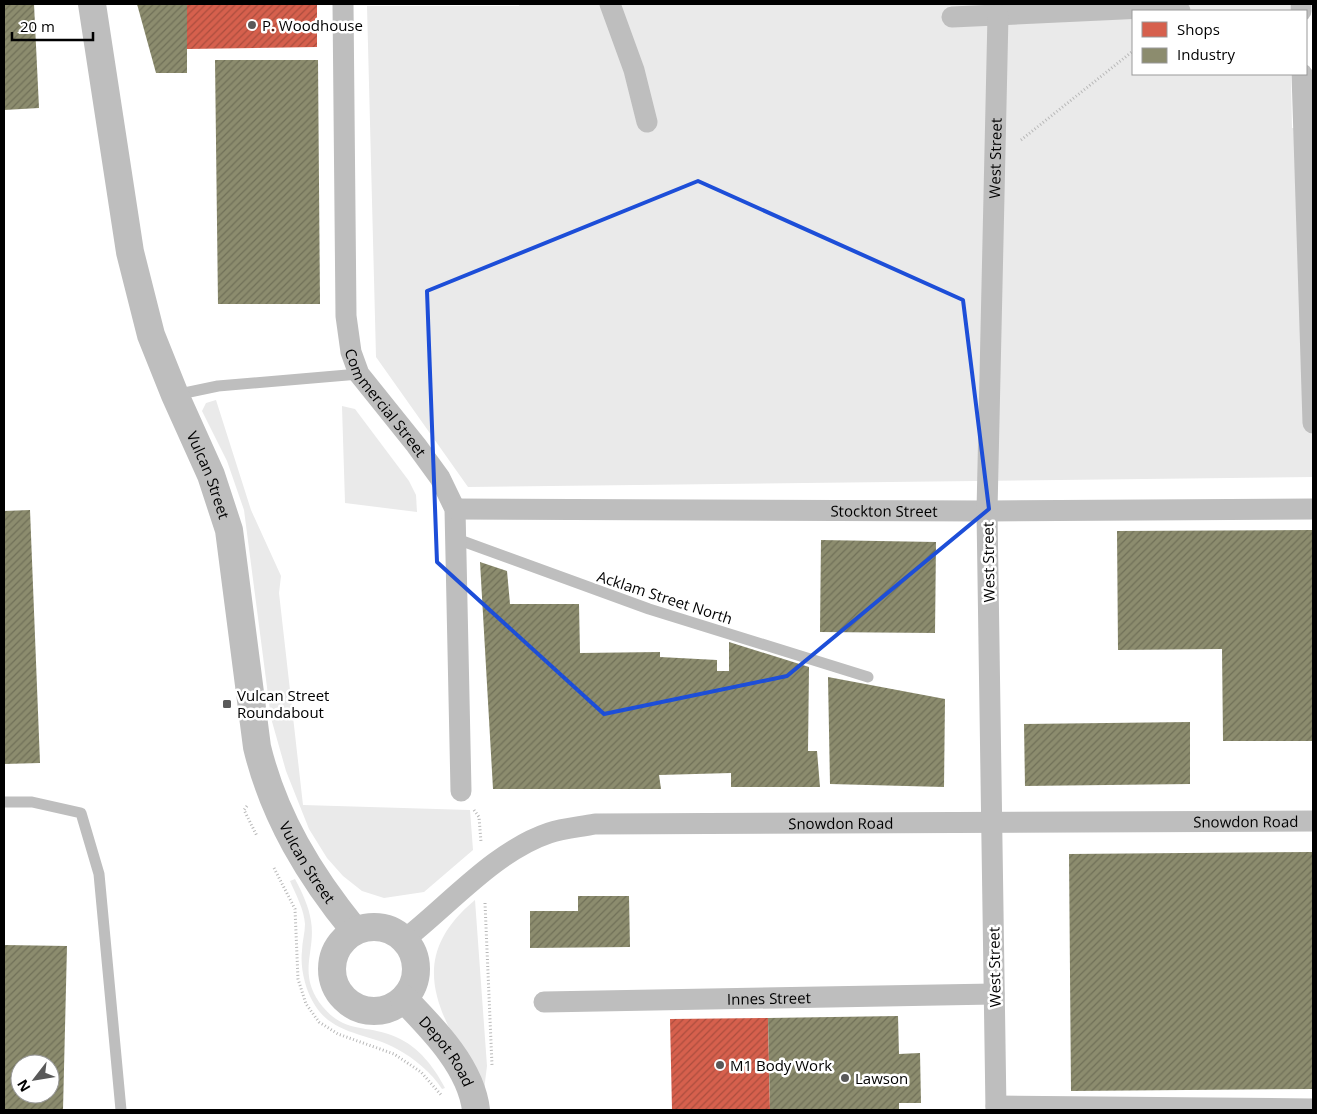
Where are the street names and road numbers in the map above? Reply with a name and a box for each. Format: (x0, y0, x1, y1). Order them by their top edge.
street label: West Street (984, 118, 1006, 199)
street label: Commercial Street (340, 345, 431, 461)
street label: Vulcan Street (183, 428, 235, 521)
street label: Stockton Street (830, 500, 938, 521)
street label: West Street (977, 522, 999, 602)
street label: Acklam Street North (595, 566, 735, 628)
street label: Snowdon Road (1193, 811, 1298, 832)
street label: Snowdon Road (788, 813, 893, 833)
street label: Vulcan Street (275, 818, 340, 907)
street label: West Street (983, 927, 1005, 1007)
street label: Innes Street (727, 987, 811, 1009)
street label: Depot Road (415, 1011, 479, 1090)

